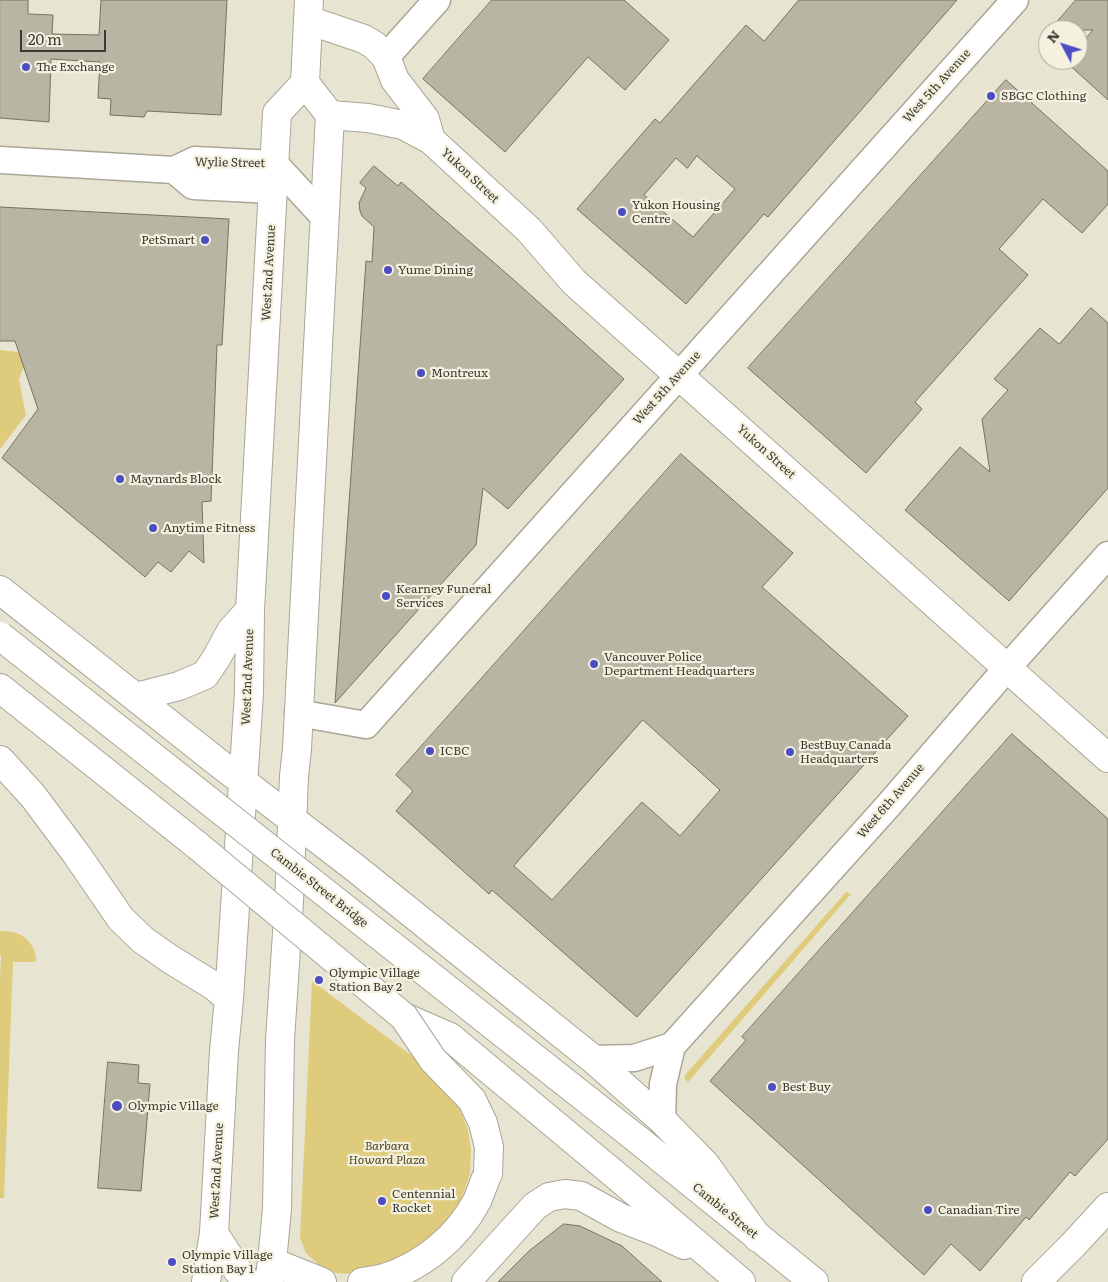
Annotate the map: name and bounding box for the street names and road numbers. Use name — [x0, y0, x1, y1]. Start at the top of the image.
street label: West 5th Avenue — [900, 46, 974, 126]
street label: Yukon Street — [438, 145, 502, 207]
street label: Wylie Street — [195, 155, 265, 171]
street label: West 2nd Avenue — [259, 224, 279, 322]
street label: West 5th Avenue — [630, 348, 704, 428]
street label: Yukon Street — [734, 422, 798, 482]
street label: West 2nd Avenue — [239, 629, 257, 725]
street label: West 6th Avenue — [855, 761, 927, 841]
street label: Cambie Street Bridge — [267, 845, 371, 931]
street label: West 2nd Avenue — [207, 1122, 227, 1220]
street label: Cambie Street — [689, 1180, 761, 1242]

